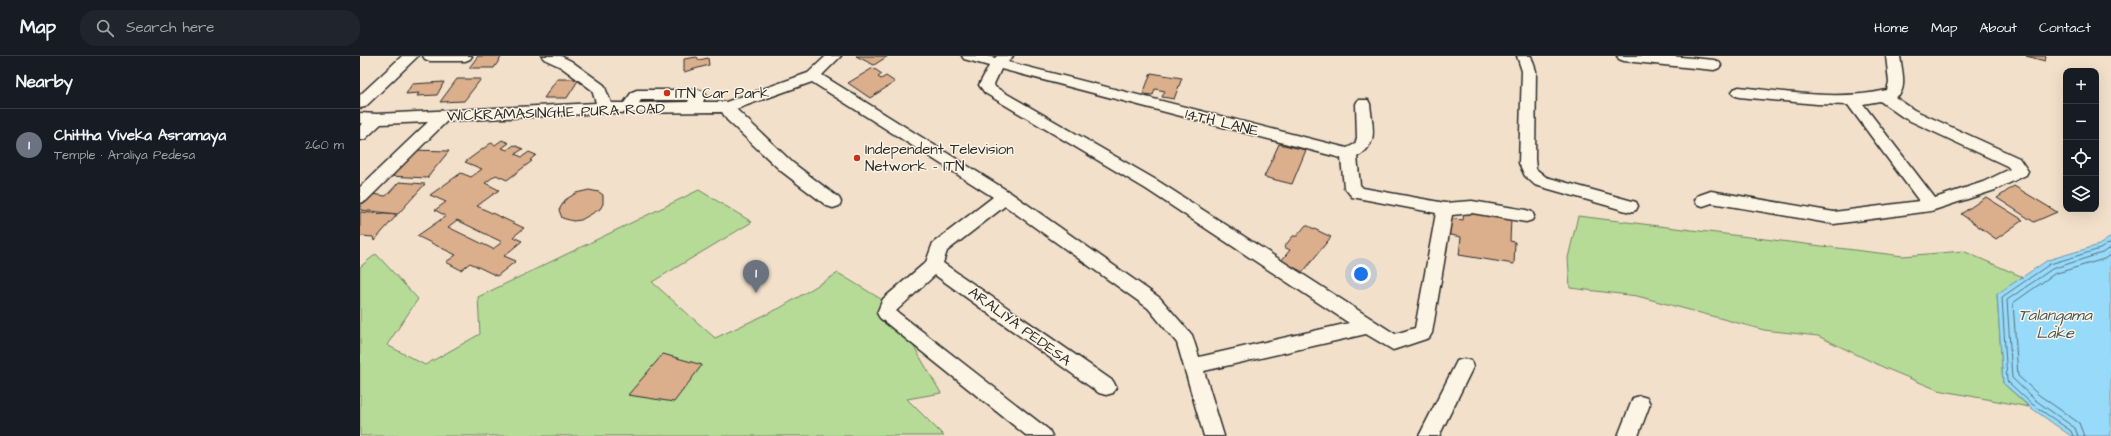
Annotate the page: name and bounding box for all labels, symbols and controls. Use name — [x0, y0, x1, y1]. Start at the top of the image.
search box — [80, 10, 360, 46]
text: Map — [20, 14, 56, 41]
icon: search — [94, 17, 116, 39]
text: Search here — [126, 17, 215, 38]
text: Home — [1874, 18, 1909, 38]
text: Map — [1931, 18, 1957, 38]
text: About — [1979, 18, 2017, 38]
text: Contact — [2039, 18, 2091, 38]
map controls — [2063, 68, 2099, 212]
button: + — [2063, 68, 2099, 104]
text: Nearby — [16, 70, 73, 94]
place label: ITN Car Park — [675, 83, 769, 104]
marker: ITN Car Park — [662, 88, 672, 98]
street label: WICKRAMASINGHE PURA ROAD — [446, 98, 666, 127]
street label: 14TH LANE — [1183, 103, 1261, 142]
button: − — [2063, 104, 2099, 140]
text: Chittha Viveka Asramaya — [54, 125, 226, 146]
text: 1 — [28, 136, 30, 154]
text: 260 m — [305, 136, 344, 154]
place label: Independent Television Network – ITN — [865, 139, 1014, 177]
button: locate — [2063, 140, 2099, 176]
text: Temple · Araliya Pedesa — [54, 146, 195, 164]
marker: Independent Television Network – ITN — [852, 153, 862, 163]
button: layers — [2063, 176, 2099, 212]
pin: 1 — [743, 260, 769, 293]
your location — [1351, 264, 1371, 284]
street label: ARALIYA PEDESA — [964, 282, 1076, 371]
water label: Talangama Lake — [2018, 304, 2093, 344]

